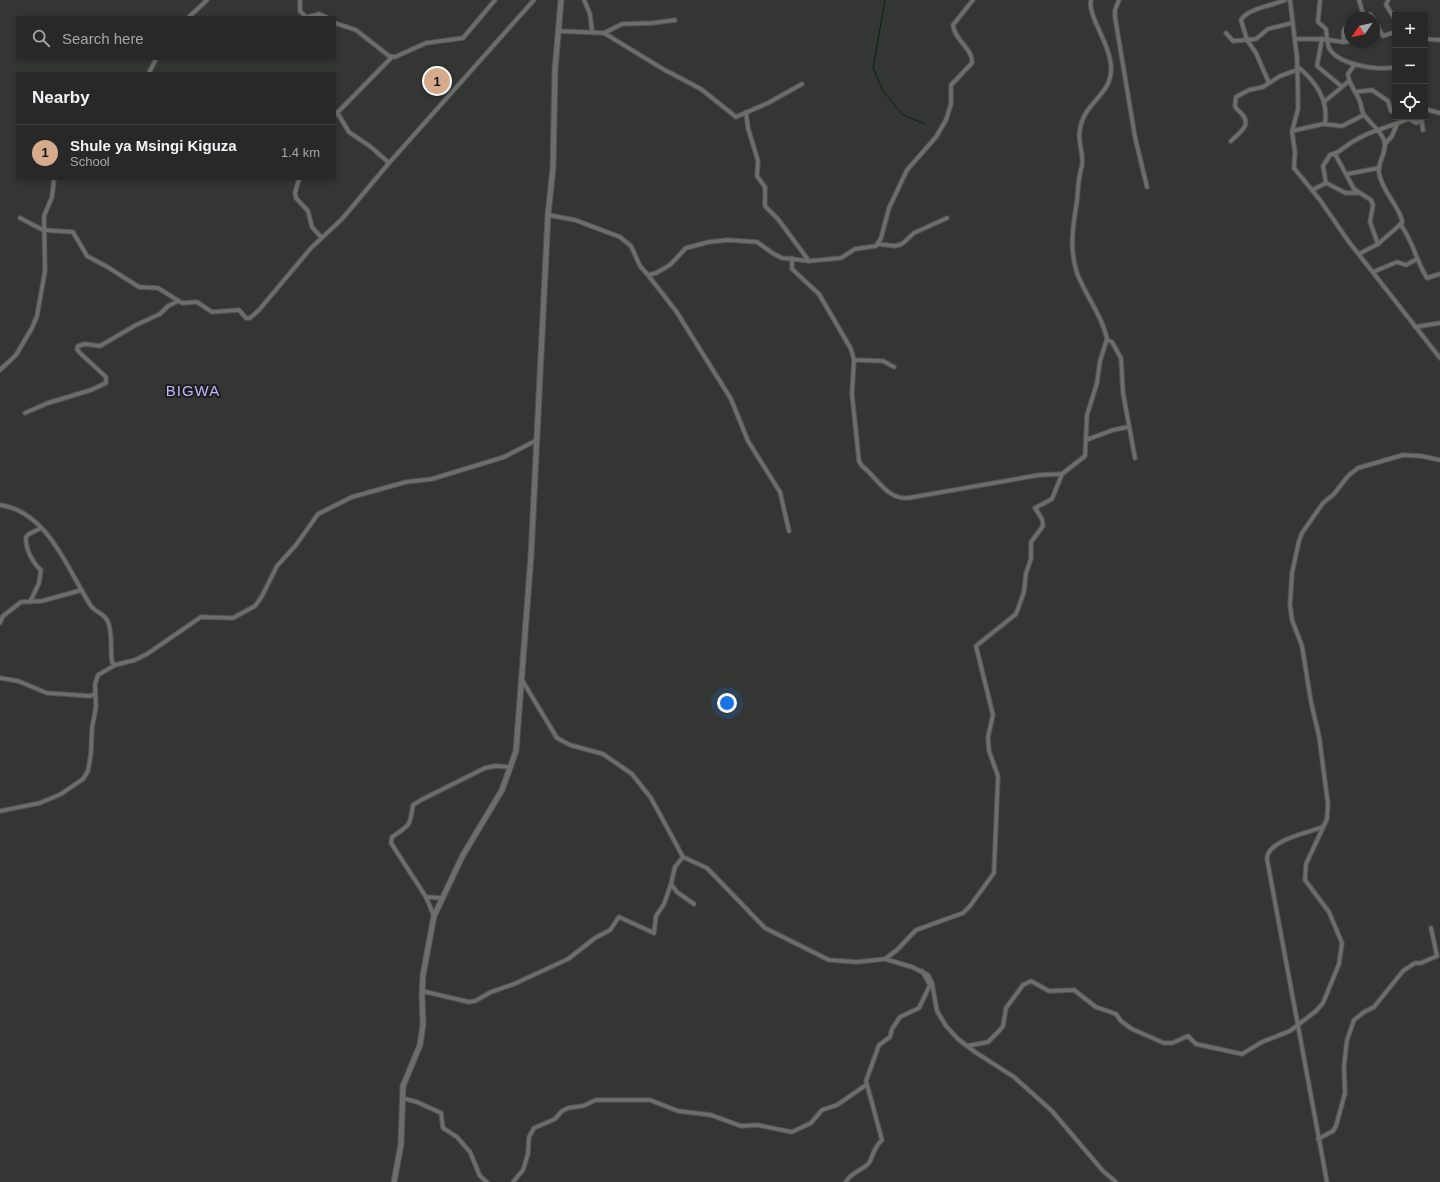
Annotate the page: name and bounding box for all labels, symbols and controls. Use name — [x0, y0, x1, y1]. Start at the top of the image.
north arrow — [1344, 12, 1380, 48]
map controls — [1392, 12, 1428, 120]
button: + — [1392, 12, 1428, 48]
search box — [16, 16, 336, 60]
icon: search — [30, 27, 52, 49]
text: Search here — [62, 30, 144, 47]
button: − — [1392, 48, 1428, 84]
pin: 1 — [424, 66, 450, 96]
button: locate — [1392, 84, 1428, 120]
text: Nearby — [32, 88, 90, 107]
text: Shule ya Msingi Kiguza — [70, 137, 237, 154]
text: 1 — [41, 145, 49, 160]
text: 1.4 km — [281, 145, 320, 160]
text: School — [70, 154, 110, 169]
district label: BIGWA — [166, 382, 220, 399]
your location — [717, 693, 737, 713]

